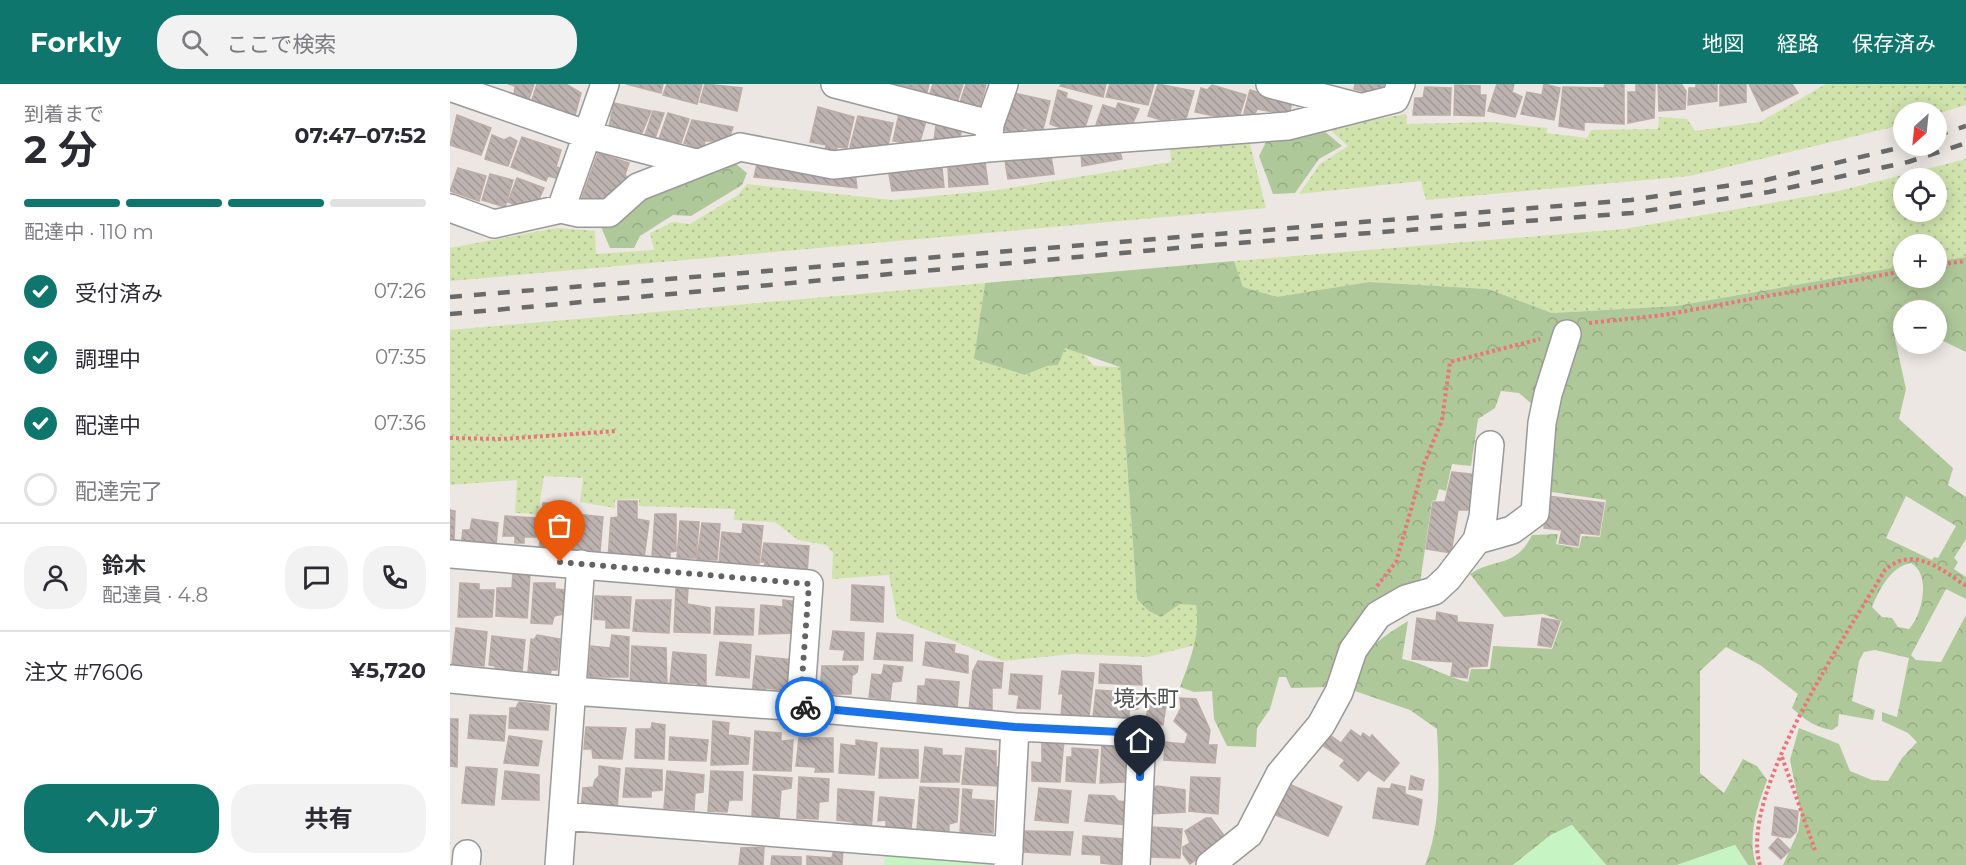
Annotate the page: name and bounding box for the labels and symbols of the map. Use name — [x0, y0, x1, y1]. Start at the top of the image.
north arrow — [1893, 102, 1947, 156]
pin — [534, 500, 585, 562]
courier — [775, 677, 835, 737]
district label: 境木町 — [1113, 685, 1179, 712]
pin — [1114, 715, 1165, 777]

